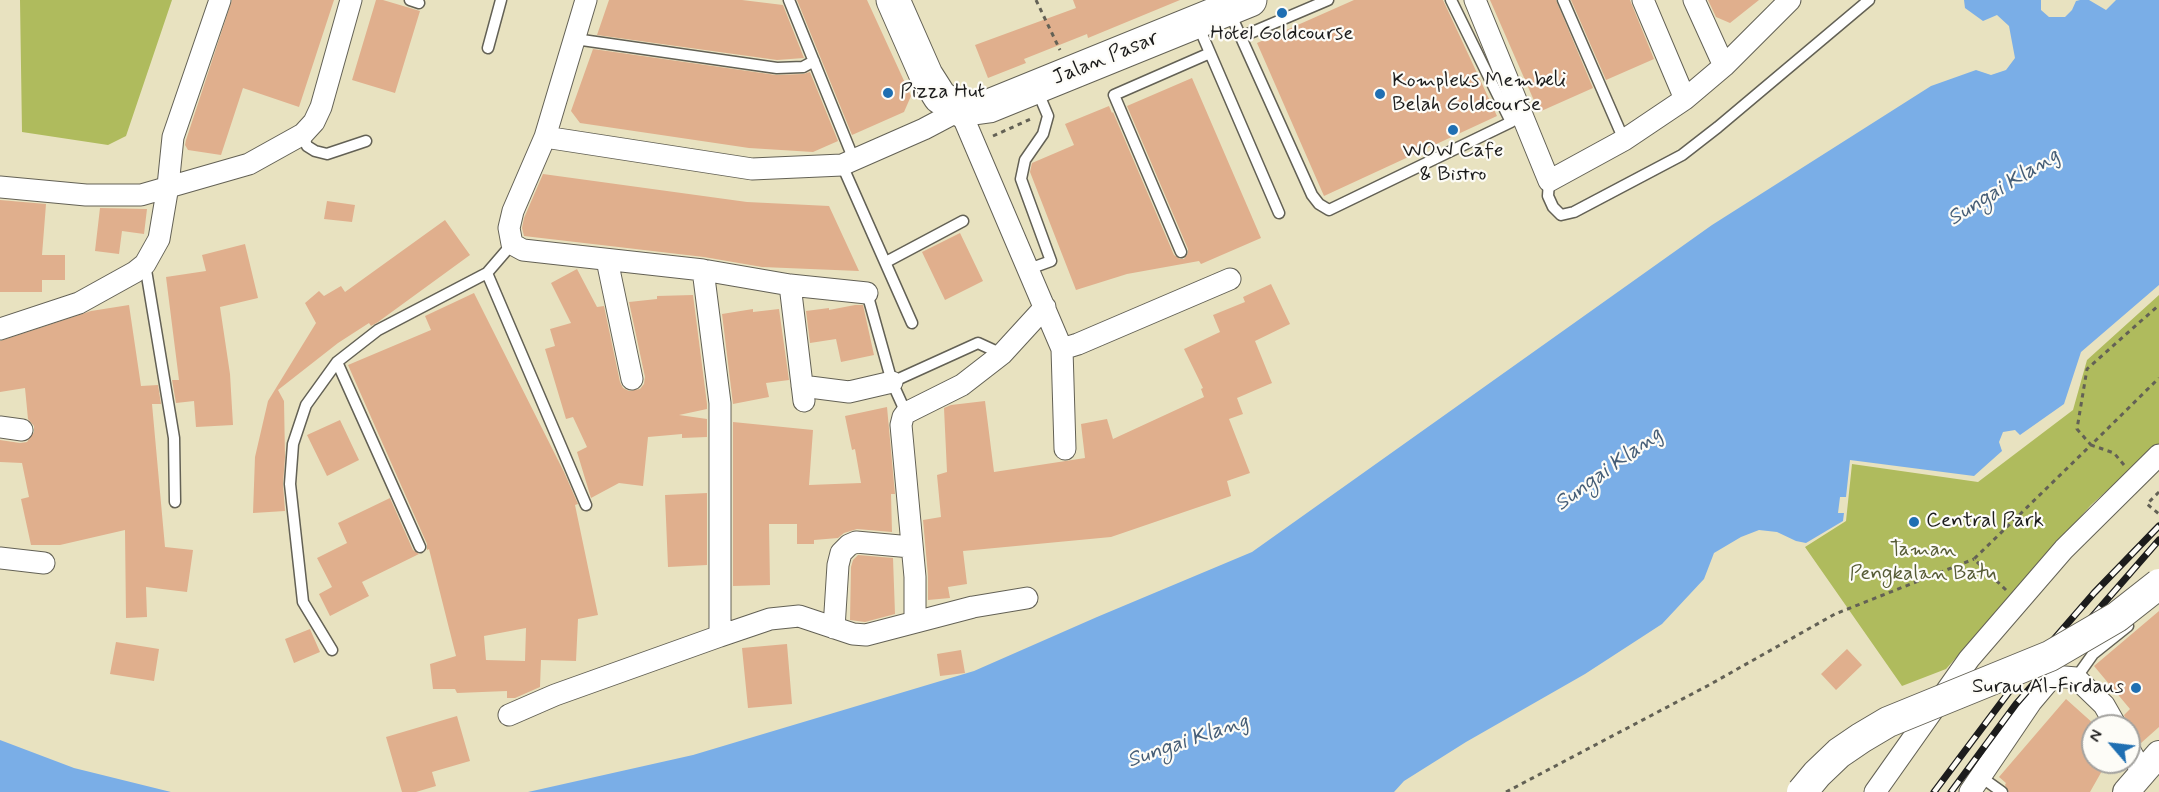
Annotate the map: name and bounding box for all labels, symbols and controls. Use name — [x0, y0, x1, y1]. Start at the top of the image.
marker: Hotel Goldcourse — [1275, 6, 1289, 20]
place label: Hotel Goldcourse — [1210, 22, 1354, 48]
street label: Jalan Pasar — [1049, 26, 1163, 92]
place label: Kompleks Membeli Belah Goldcourse — [1392, 69, 1566, 119]
place label: Pizza Hut — [900, 80, 985, 106]
marker: Pizza Hut — [881, 86, 895, 100]
marker: Kompleks Membeli Belah Goldcourse — [1373, 87, 1387, 101]
marker: WOW Cafe & Bistro — [1446, 123, 1460, 137]
place label: WOW Cafe & Bistro — [1403, 139, 1503, 189]
water label: Sungai Klang — [1943, 143, 2065, 233]
water label: Sungai Klang — [1550, 422, 1668, 518]
place label: Central Park — [1926, 509, 2044, 535]
marker: Central Park — [1907, 515, 1921, 529]
park label: Taman Pengkalan Batu — [1849, 538, 1997, 588]
place label: Surau Al-Firdaus — [1972, 675, 2124, 701]
marker: Surau Al-Firdaus — [2129, 681, 2143, 695]
water label: Sungai Klang — [1124, 709, 1252, 775]
north arrow — [2081, 714, 2141, 774]
text: N — [2085, 727, 2108, 746]

